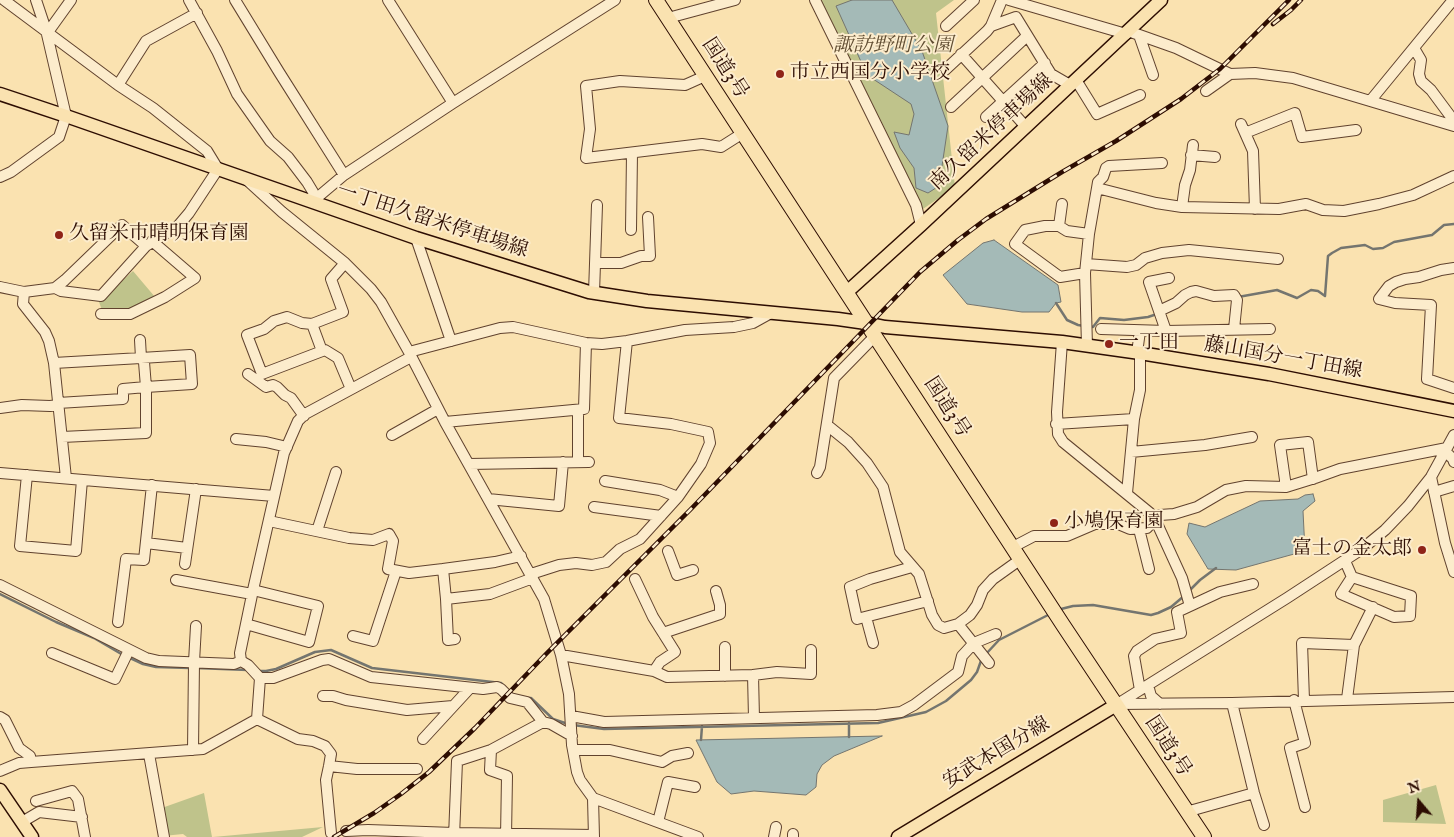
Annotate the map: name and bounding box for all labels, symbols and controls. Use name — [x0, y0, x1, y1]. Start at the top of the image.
street label: 国道3号 — [696, 34, 752, 104]
park label: 諏訪野町公園 — [833, 35, 953, 59]
place label: 市立西国分小学校 — [790, 62, 950, 86]
marker: 市立西国分小学校 — [774, 68, 786, 80]
street label: 南久留米停車場線 — [925, 70, 1059, 196]
street label: 一丁田久留米停車場線 — [333, 180, 531, 264]
place label: 久留米市晴明保育園 — [69, 223, 249, 247]
marker: 久留米市晴明保育園 — [53, 229, 65, 241]
place label: 一丁田 — [1119, 332, 1179, 356]
street label: 藤山国分一丁田線 — [1202, 333, 1364, 385]
marker: 一丁田 — [1103, 338, 1115, 350]
street label: 国道3号 — [918, 373, 974, 443]
place label: 小鳩保育園 — [1064, 511, 1164, 535]
marker: 小鳩保育園 — [1048, 517, 1060, 529]
place label: 富士の金太郎 — [1292, 538, 1412, 562]
marker: 富士の金太郎 — [1416, 544, 1428, 556]
street label: 国道3号 — [1139, 712, 1195, 782]
street label: 安武本国分線 — [939, 713, 1055, 795]
north arrow — [1394, 777, 1444, 827]
text: N — [1406, 777, 1423, 798]

